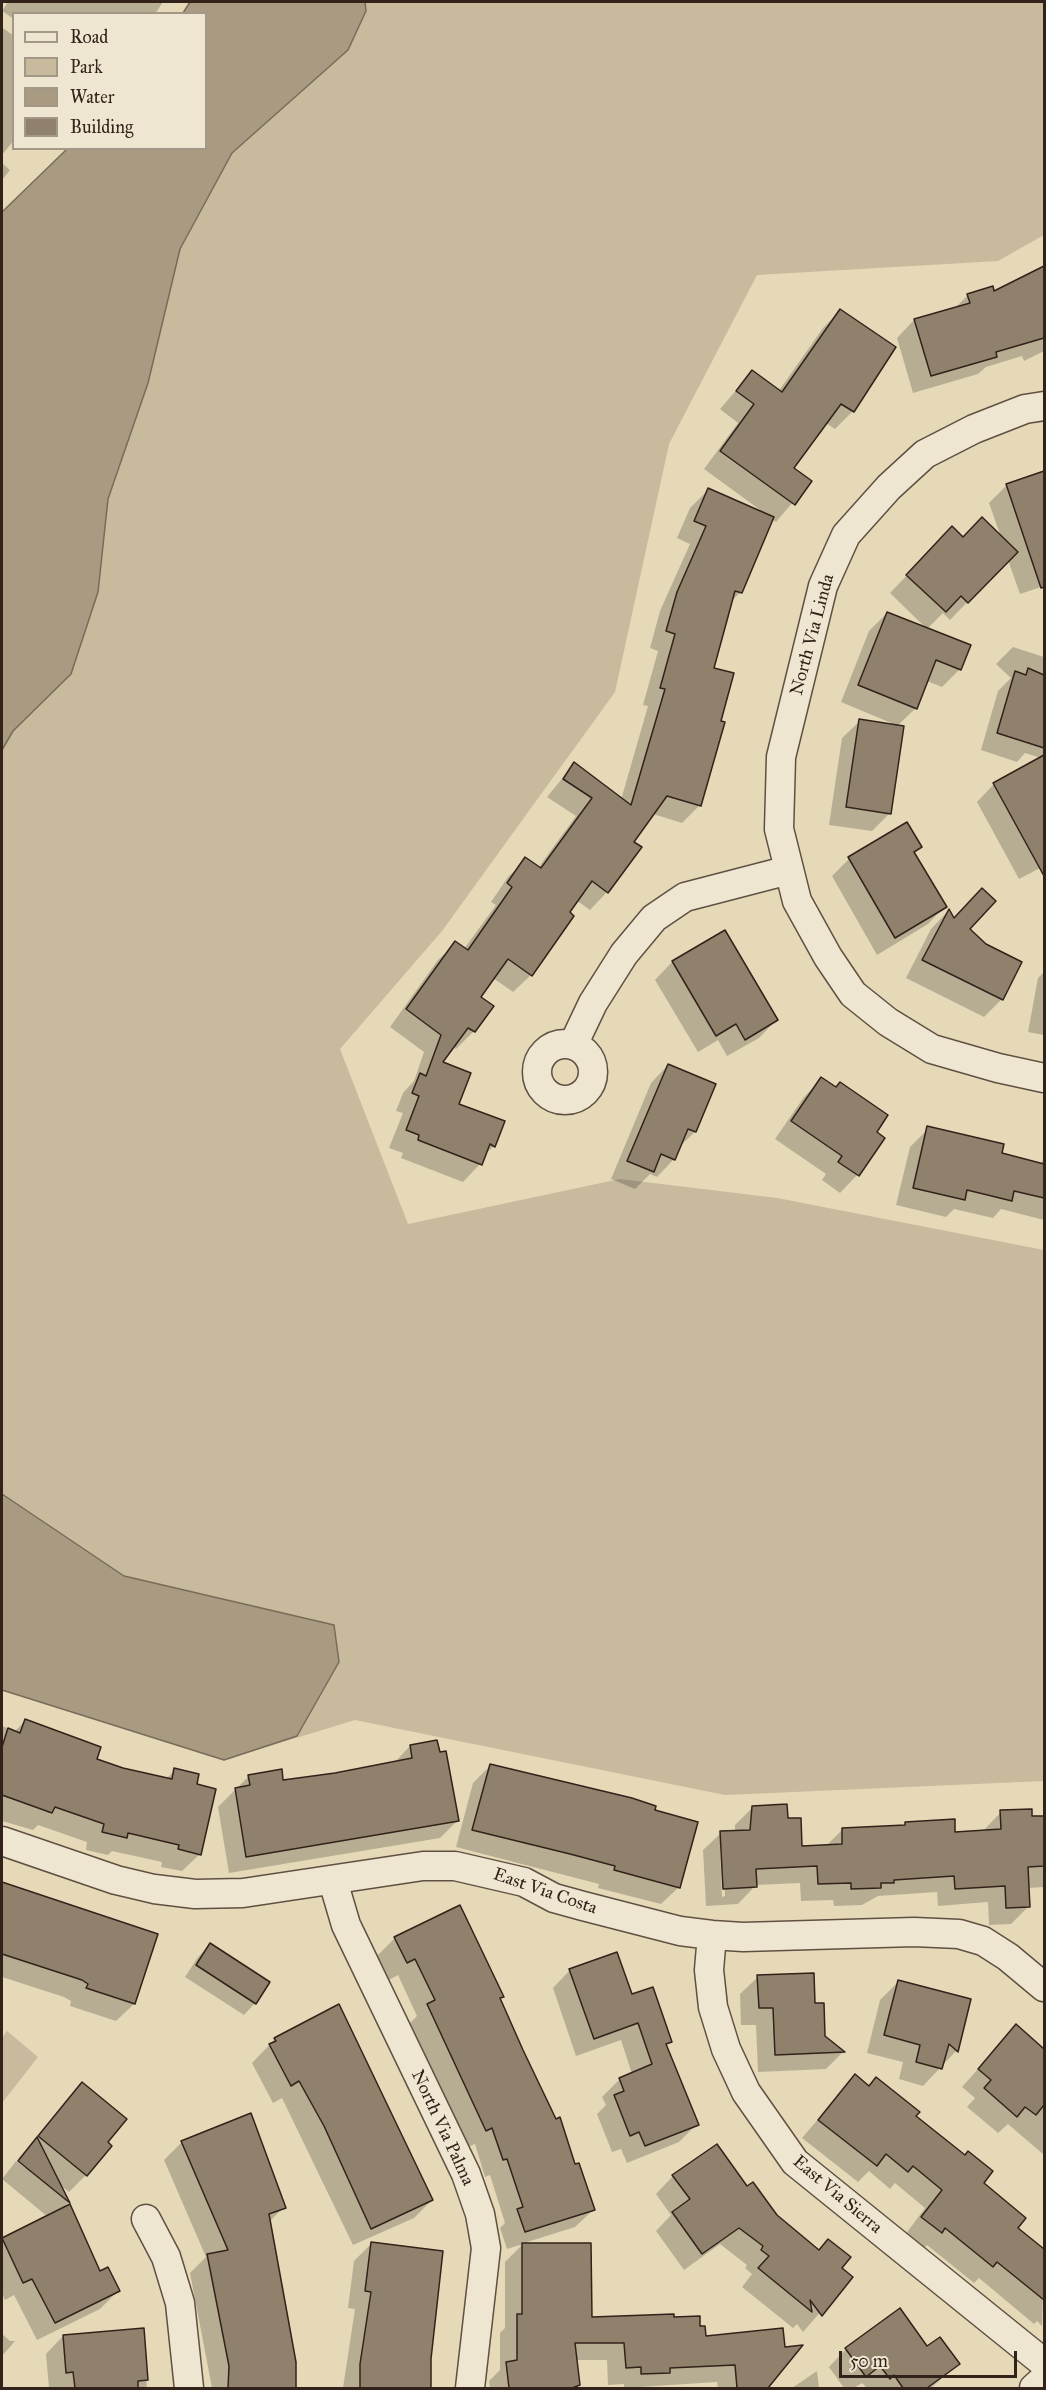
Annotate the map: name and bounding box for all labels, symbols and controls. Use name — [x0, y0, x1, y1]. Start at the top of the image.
legend — [12, 12, 207, 150]
text: Road — [70, 26, 108, 48]
text: Park — [70, 56, 103, 78]
text: Water — [70, 86, 114, 108]
text: Building — [70, 116, 133, 138]
street label: North Via Linda — [786, 572, 840, 698]
street label: East Via Costa — [490, 1864, 600, 1920]
street label: North Via Palma — [406, 2067, 478, 2189]
street label: East Via Sierra — [788, 2151, 886, 2239]
scale bar — [842, 2339, 1020, 2377]
text: 50 m — [850, 2350, 888, 2372]

